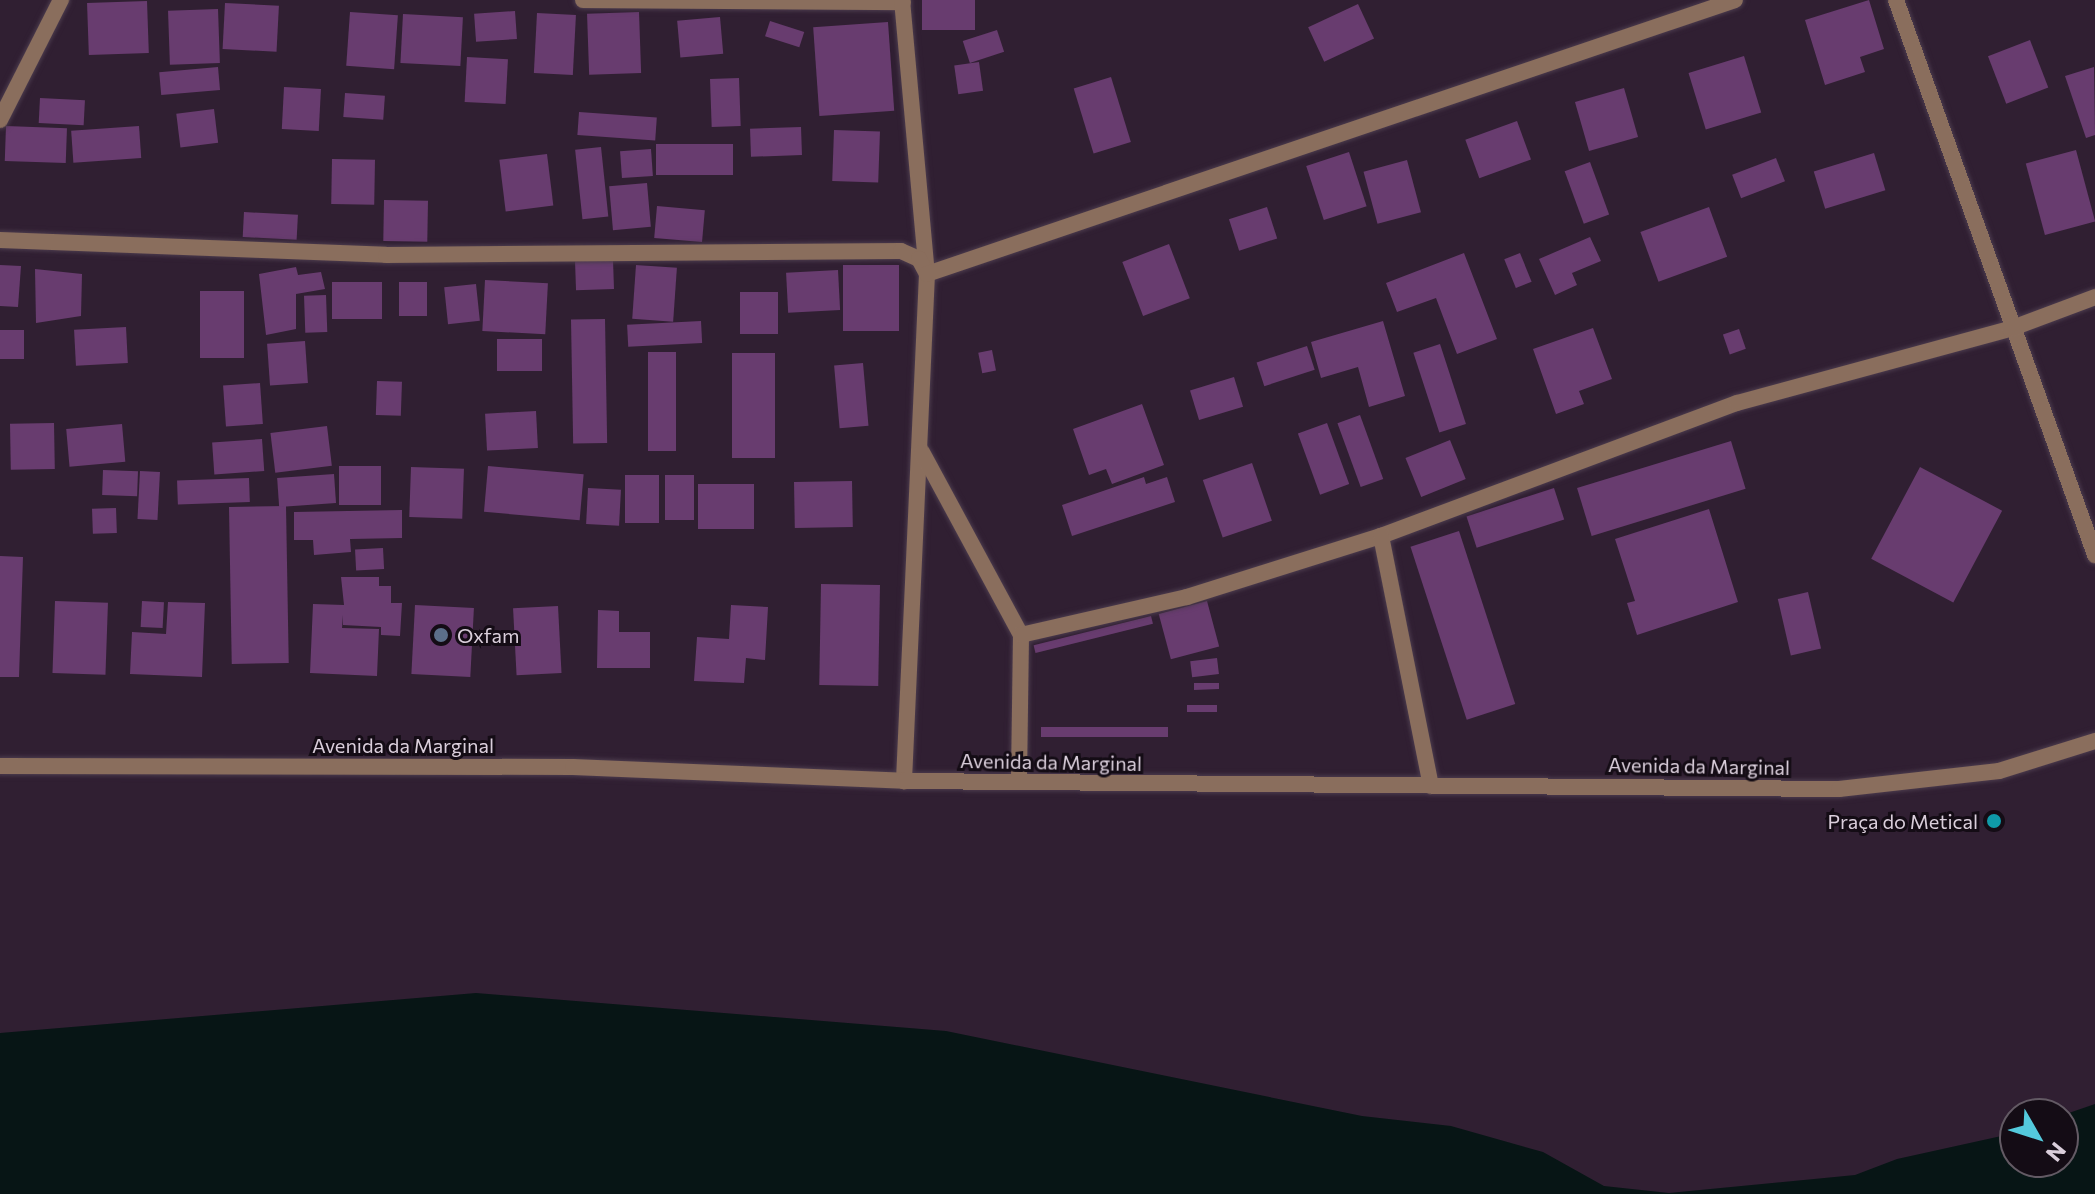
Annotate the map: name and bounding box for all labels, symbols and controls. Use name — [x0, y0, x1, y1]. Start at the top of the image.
place label: Oxfam — [457, 623, 519, 647]
marker: Oxfam — [432, 626, 450, 644]
street label: Avenida da Marginal — [312, 733, 494, 757]
street label: Avenida da Marginal — [960, 748, 1142, 776]
street label: Avenida da Marginal — [1608, 752, 1790, 780]
place label: Praça do Metical — [1827, 809, 1978, 833]
marker: Praça do Metical — [1985, 812, 2003, 830]
north arrow — [1999, 1098, 2079, 1178]
text: N — [2041, 1137, 2072, 1167]

